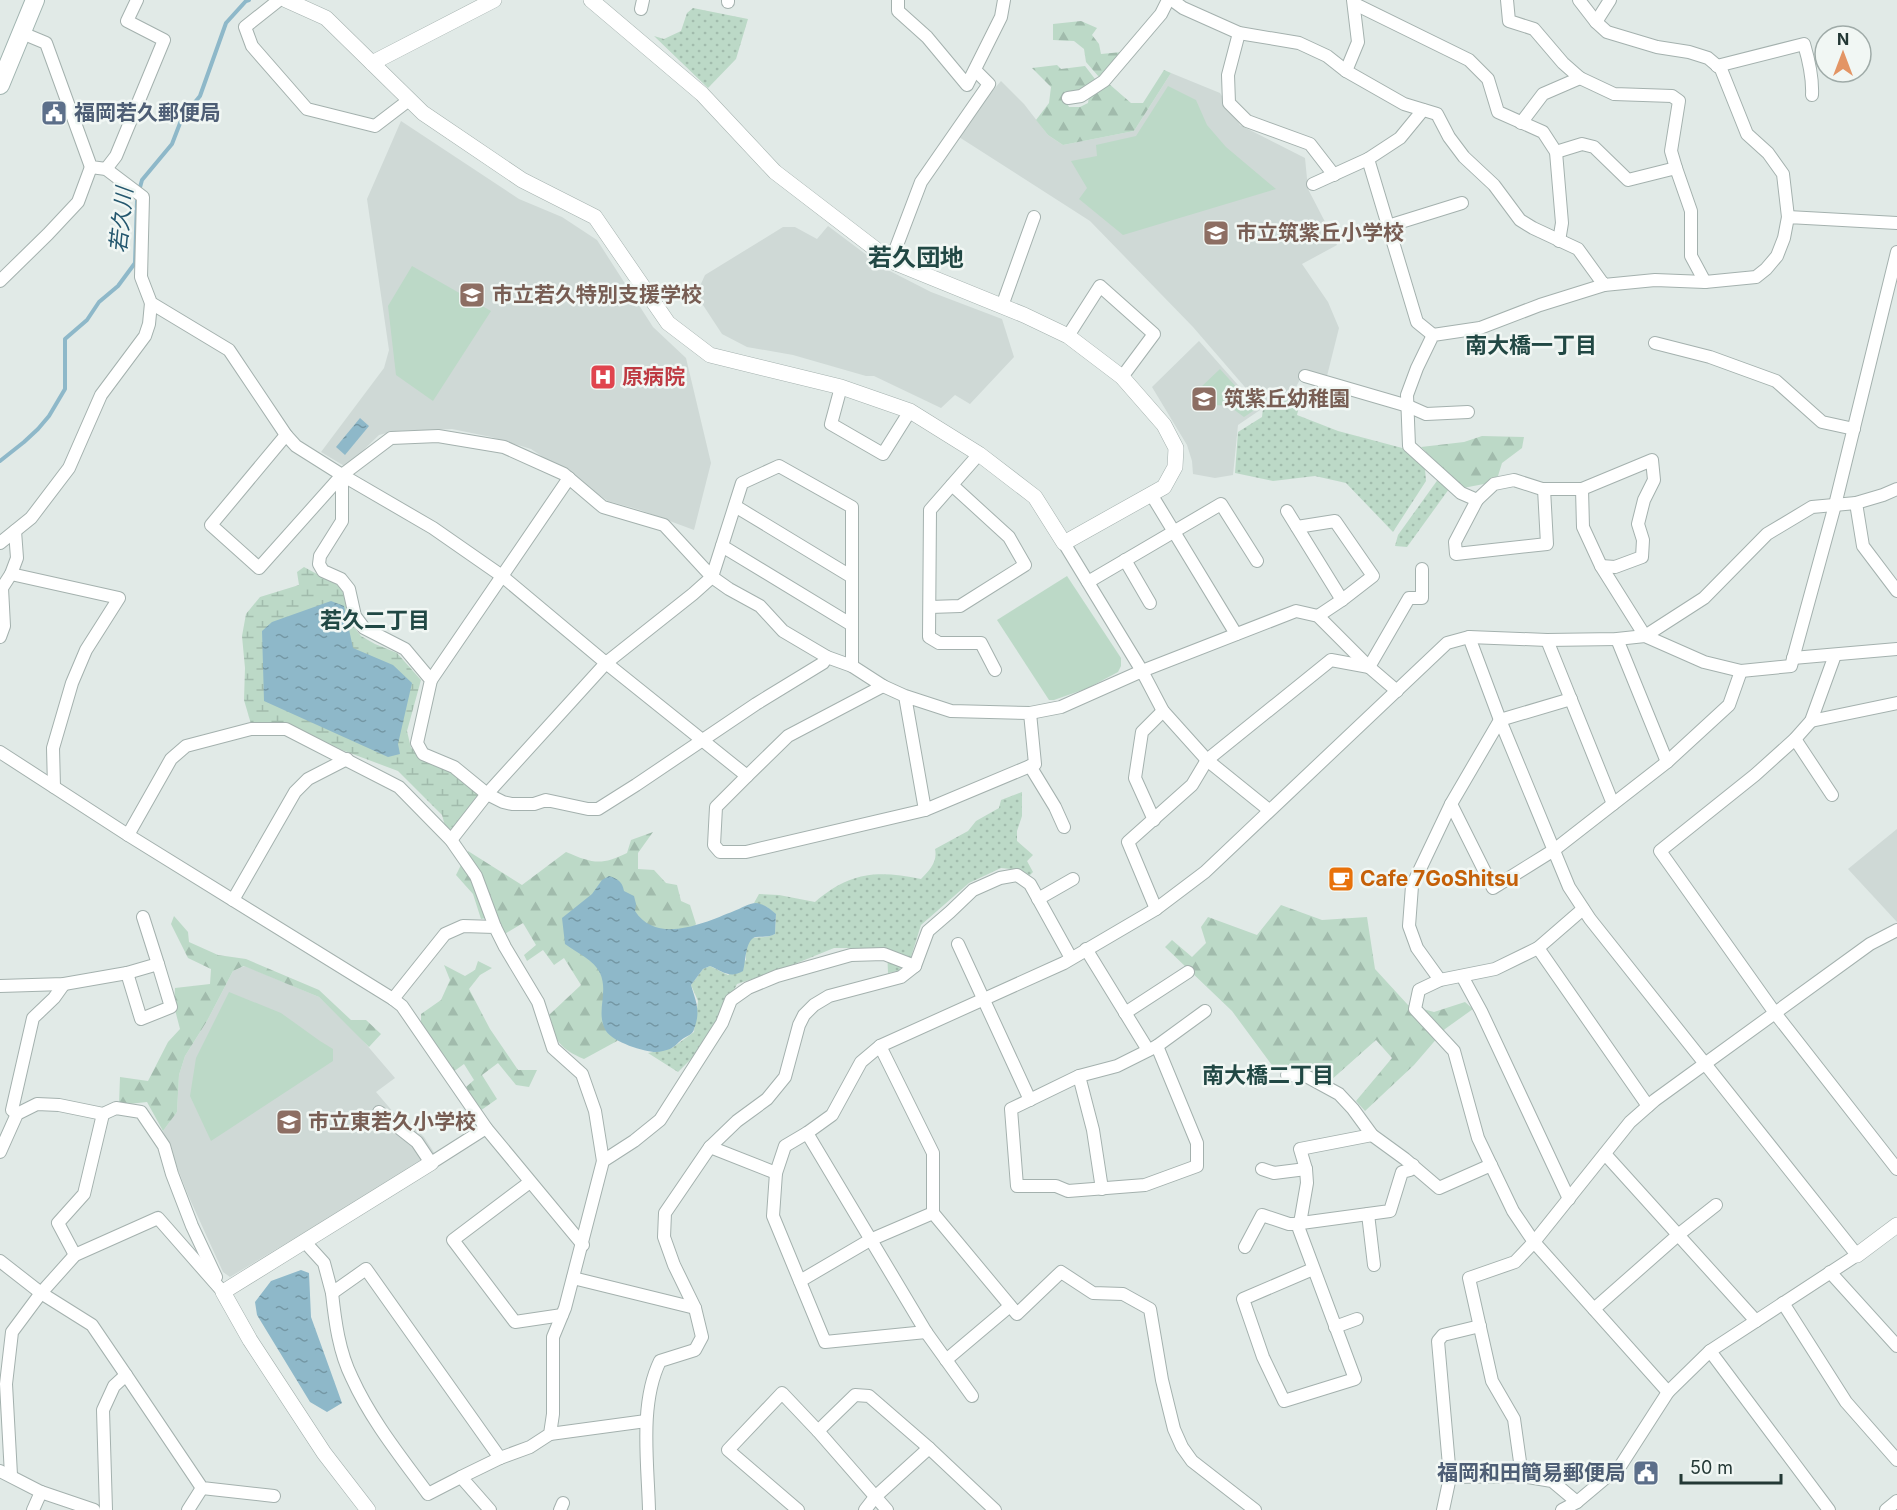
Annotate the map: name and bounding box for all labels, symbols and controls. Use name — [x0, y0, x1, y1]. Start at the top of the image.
north arrow — [1813, 24, 1873, 84]
text: N — [1837, 29, 1849, 49]
public building icon: 福岡若久郵便局 — [39, 98, 69, 128]
place label: 福岡若久郵便局 — [74, 100, 221, 125]
water label: 若久川 — [105, 184, 138, 254]
school or university icon: 市立筑紫丘小学校 — [1201, 218, 1231, 248]
place label: 市立筑紫丘小学校 — [1236, 220, 1404, 245]
district label: 若久団地 — [868, 243, 964, 272]
school or university icon: 市立若久特別支援学校 — [457, 280, 487, 310]
place label: 市立若久特別支援学校 — [492, 282, 702, 307]
district label: 南大橋一丁目 — [1465, 332, 1597, 358]
hospital icon: 原病院 — [588, 362, 618, 392]
place label: 原病院 — [622, 364, 685, 389]
school or university icon: 筑紫丘幼稚園 — [1189, 384, 1219, 414]
place label: 筑紫丘幼稚園 — [1224, 386, 1350, 411]
district label: 若久二丁目 — [320, 607, 430, 633]
cafe icon: Cafe 7GoShitsu — [1326, 864, 1356, 894]
place label: Cafe 7GoShitsu — [1360, 866, 1519, 891]
district label: 南大橋二丁目 — [1202, 1062, 1334, 1088]
school or university icon: 市立東若久小学校 — [274, 1107, 304, 1137]
place label: 市立東若久小学校 — [308, 1109, 476, 1134]
scale bar — [1681, 1447, 1782, 1485]
text: 50 m — [1690, 1457, 1733, 1478]
public building icon: 福岡和田簡易郵便局 — [1631, 1458, 1661, 1488]
place label: 福岡和田簡易郵便局 — [1437, 1460, 1626, 1485]

